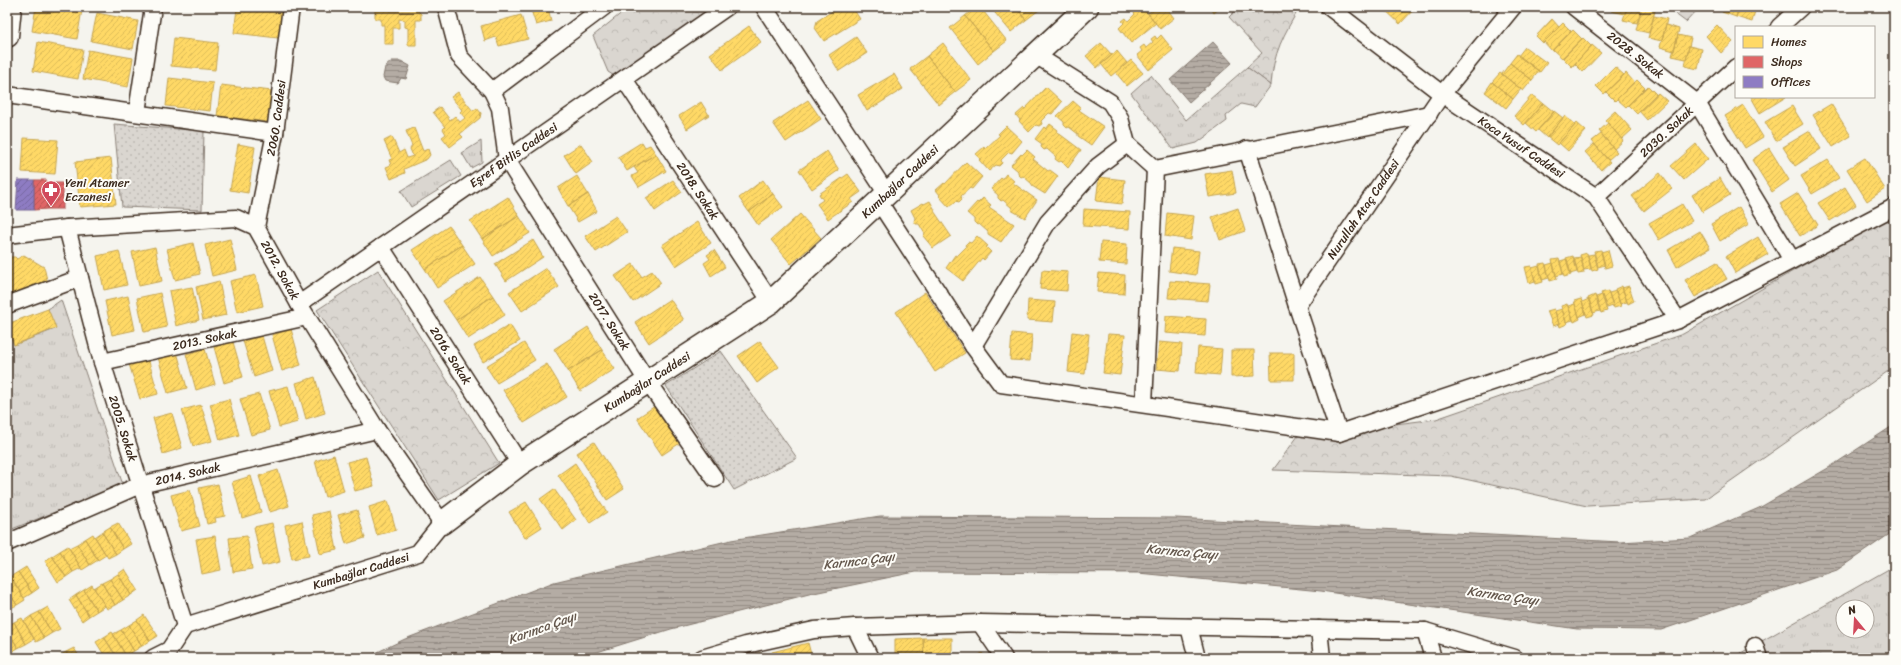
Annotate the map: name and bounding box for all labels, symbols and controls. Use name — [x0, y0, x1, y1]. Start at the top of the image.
street label: 2028. Sokak — [1602, 25, 1670, 85]
legend — [1735, 26, 1875, 98]
text: Homes — [1771, 31, 1807, 53]
text: Shops — [1771, 51, 1802, 73]
text: Offices — [1771, 71, 1811, 93]
street label: 2060. Caddesi — [260, 78, 293, 158]
street label: 2030. Sokak — [1634, 100, 1699, 163]
street label: Koca Yusuf Caddesi — [1473, 110, 1570, 185]
street label: Eşref Bitlis Caddesi — [464, 116, 563, 194]
street label: Kumbağlar Caddesi — [856, 139, 945, 224]
street label: Nurullah Ataç Caddesi — [1321, 154, 1406, 264]
street label: 2018. Sokak — [670, 157, 725, 225]
place label: Yeni Atamer Eczanesi — [65, 172, 130, 208]
pharmacy icon: Yeni Atamer Eczanesi — [40, 179, 62, 207]
street label: 2012. Sokak — [254, 236, 306, 305]
street label: 2017. Sokak — [582, 288, 636, 355]
street label: 2013. Sokak — [170, 322, 240, 357]
street label: 2016. Sokak — [424, 322, 478, 390]
street label: Kumbağlar Caddesi — [599, 345, 696, 418]
street label: 2005. Sokak — [102, 392, 144, 465]
street label: 2014. Sokak — [153, 456, 223, 492]
water label: Karınca Çayı — [1145, 537, 1220, 566]
water label: Karınca Çayı — [822, 545, 897, 576]
street label: Kumbağlar Caddesi — [310, 546, 413, 596]
water label: Karınca Çayı — [1466, 579, 1541, 612]
north arrow — [1835, 599, 1875, 639]
text: N — [1845, 600, 1859, 620]
water label: Karınca Çayı — [505, 604, 581, 651]

